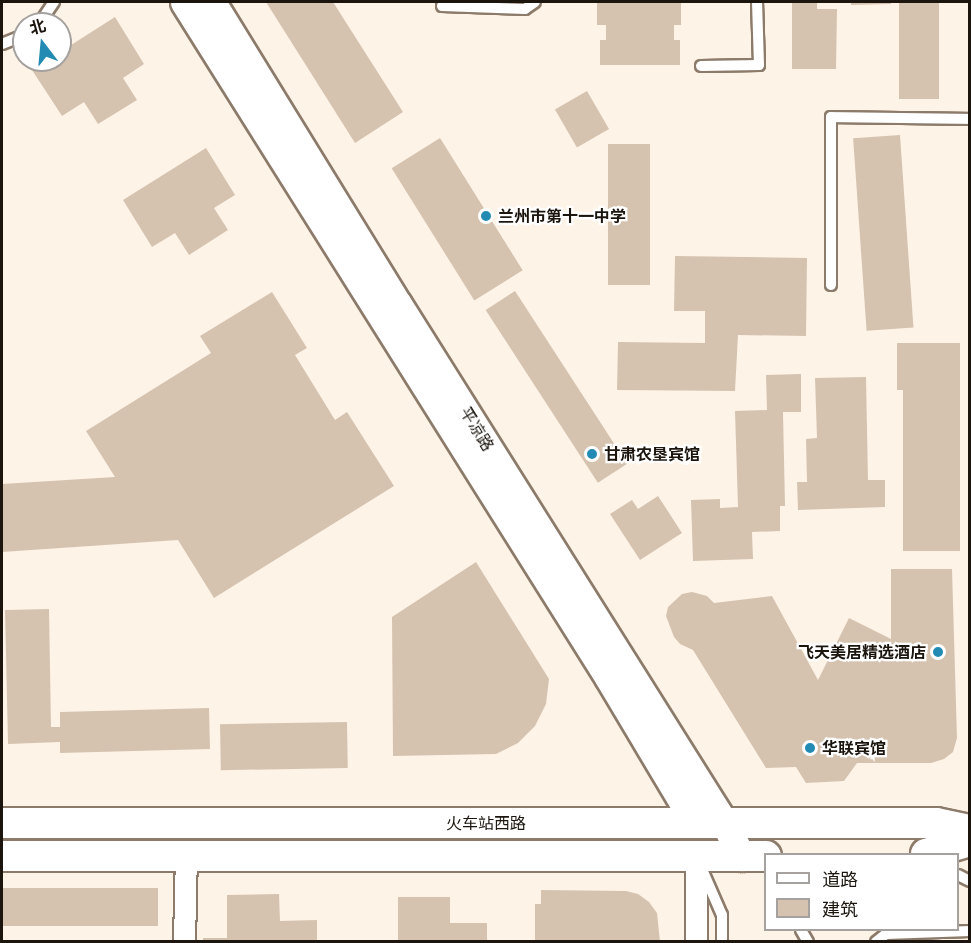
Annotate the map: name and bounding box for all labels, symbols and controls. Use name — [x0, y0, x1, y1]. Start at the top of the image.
north arrow — [12, 12, 72, 72]
text: 北 — [27, 15, 48, 38]
place label: 兰州市第十一中学 — [498, 206, 626, 226]
marker: 兰州市第十一中学 — [479, 209, 493, 223]
street label: 平凉路 — [456, 404, 498, 454]
place label: 甘肃农垦宾馆 — [604, 444, 700, 464]
marker: 甘肃农垦宾馆 — [585, 447, 599, 461]
place label: 飞天美居精选酒店 — [798, 642, 926, 662]
marker: 飞天美居精选酒店 — [931, 645, 945, 659]
place label: 华联宾馆 — [822, 738, 886, 758]
marker: 华联宾馆 — [803, 741, 817, 755]
street label: 火车站西路 — [446, 813, 526, 833]
legend — [764, 853, 959, 931]
text: 道路 — [822, 868, 858, 891]
text: 建筑 — [822, 898, 858, 921]

